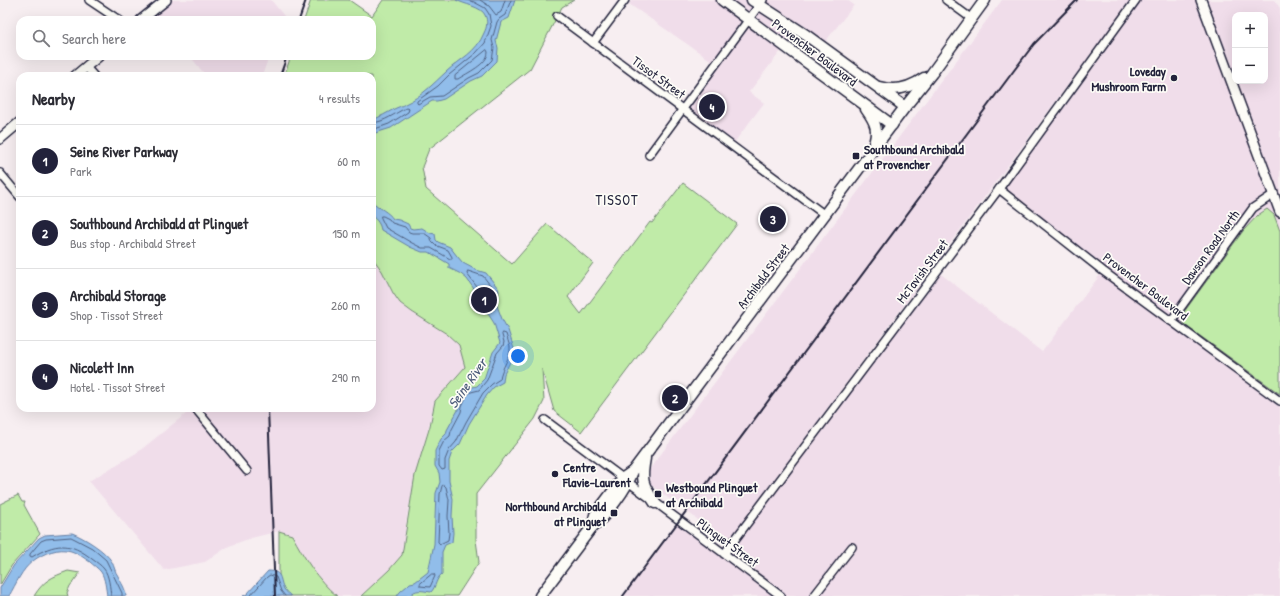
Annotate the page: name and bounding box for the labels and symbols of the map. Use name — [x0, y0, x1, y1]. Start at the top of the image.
street label: Provencher Boulevard — [769, 14, 861, 90]
street label: Tissot Street — [629, 52, 690, 103]
place label: Loveday Mushroom Farm — [1091, 62, 1166, 95]
marker: Loveday Mushroom Farm — [1169, 73, 1179, 83]
pin: 4 — [699, 92, 725, 122]
place label: Southbound Archibald at Provencher — [864, 140, 965, 173]
marker: Southbound Archibald at Provencher — [851, 151, 861, 161]
district label: TISSOT — [595, 190, 639, 209]
pin: 3 — [760, 204, 786, 234]
street label: Dawson Road North — [1177, 206, 1243, 288]
street label: McTavish Street — [892, 235, 952, 307]
street label: Archibald Street — [733, 239, 794, 312]
street label: Provencher Boulevard — [1100, 248, 1192, 324]
pin: 1 — [471, 285, 497, 315]
your location — [508, 346, 528, 366]
water label: Seine River — [443, 353, 492, 412]
pin: 2 — [662, 383, 688, 413]
place label: Centre Flavie-Laurent — [562, 458, 631, 491]
marker: Centre Flavie-Laurent — [550, 469, 560, 479]
place label: Westbound Plinguet at Archibald — [666, 478, 758, 511]
marker: Westbound Plinguet at Archibald — [653, 489, 663, 499]
place label: Northbound Archibald at Plinguet — [505, 497, 607, 531]
marker: Northbound Archibald at Plinguet — [609, 508, 619, 518]
street label: Plinguet Street — [693, 513, 763, 571]

